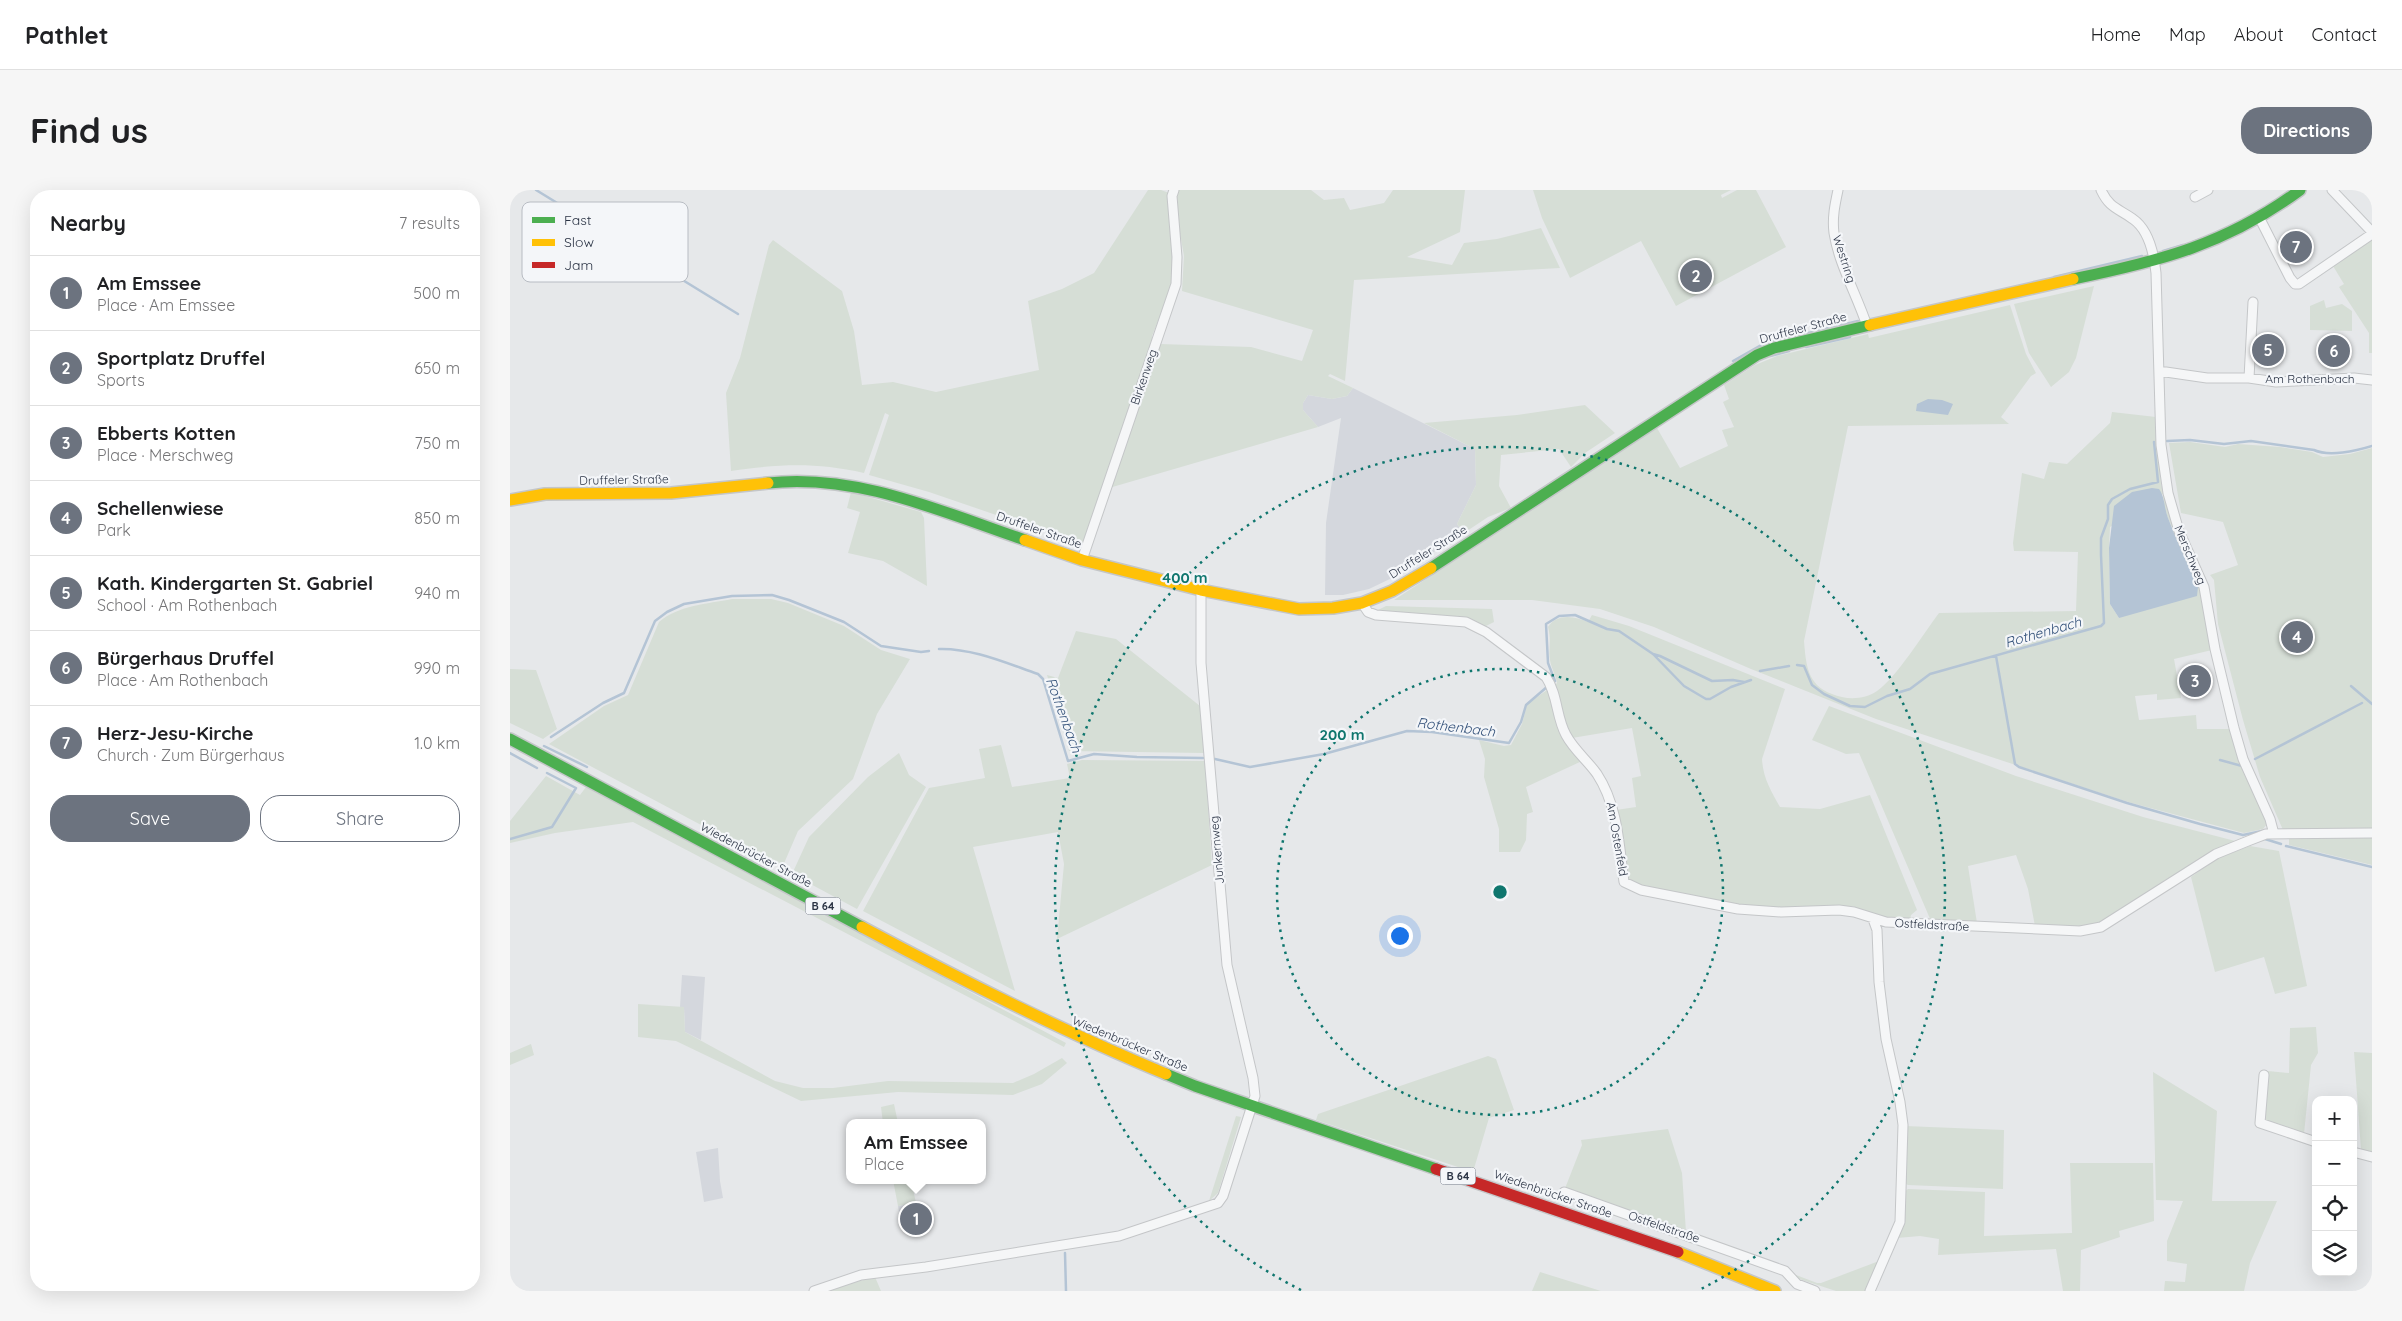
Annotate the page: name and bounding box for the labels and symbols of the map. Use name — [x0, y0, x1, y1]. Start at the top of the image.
legend — [522, 202, 688, 282]
text: Fast — [564, 211, 592, 229]
pin: 7 — [2280, 228, 2312, 266]
text: Slow — [564, 233, 594, 251]
street label: Westring — [1830, 233, 1859, 285]
text: Jam — [564, 256, 593, 274]
pin: 2 — [1680, 257, 1712, 295]
street label: Druffeler Straße — [1758, 309, 1848, 346]
pin: 5 — [2252, 331, 2284, 369]
pin: 6 — [2318, 332, 2350, 370]
street label: Birkenweg — [1127, 347, 1160, 407]
street label: Am Rothenbach — [2265, 371, 2355, 386]
street label: Druffeler Straße — [579, 471, 669, 488]
street label: Druffeler Straße — [994, 508, 1084, 551]
street label: Druffeler Straße — [1386, 521, 1470, 582]
street label: Merschweg — [2171, 523, 2210, 587]
text: 400 m — [1162, 568, 1208, 587]
water label: Rothenbach — [2003, 612, 2084, 651]
pin: 4 — [2281, 618, 2313, 656]
pin: 3 — [2179, 662, 2211, 700]
water label: Rothenbach — [1042, 675, 1086, 756]
water label: Rothenbach — [1416, 713, 1497, 741]
text: 200 m — [1320, 725, 1365, 744]
street label: Am Ostenfeld — [1604, 801, 1631, 877]
street label: Junkernweg — [1206, 815, 1227, 885]
street label: Wiedenbrücker Straße — [698, 819, 815, 890]
centre of rings — [1491, 883, 1509, 901]
road number: B 64 — [806, 898, 840, 914]
street label: Ostfeldstraße — [1894, 915, 1970, 934]
your location — [1387, 923, 1413, 949]
street label: Wiedenbrücker Straße — [1070, 1012, 1191, 1075]
street label: Wiedenbrücker Straße — [1492, 1166, 1615, 1221]
road number: B 64 — [1440, 1168, 1476, 1184]
pin: 1 — [900, 1200, 932, 1238]
street label: Ostfeldstraße — [1626, 1207, 1702, 1246]

